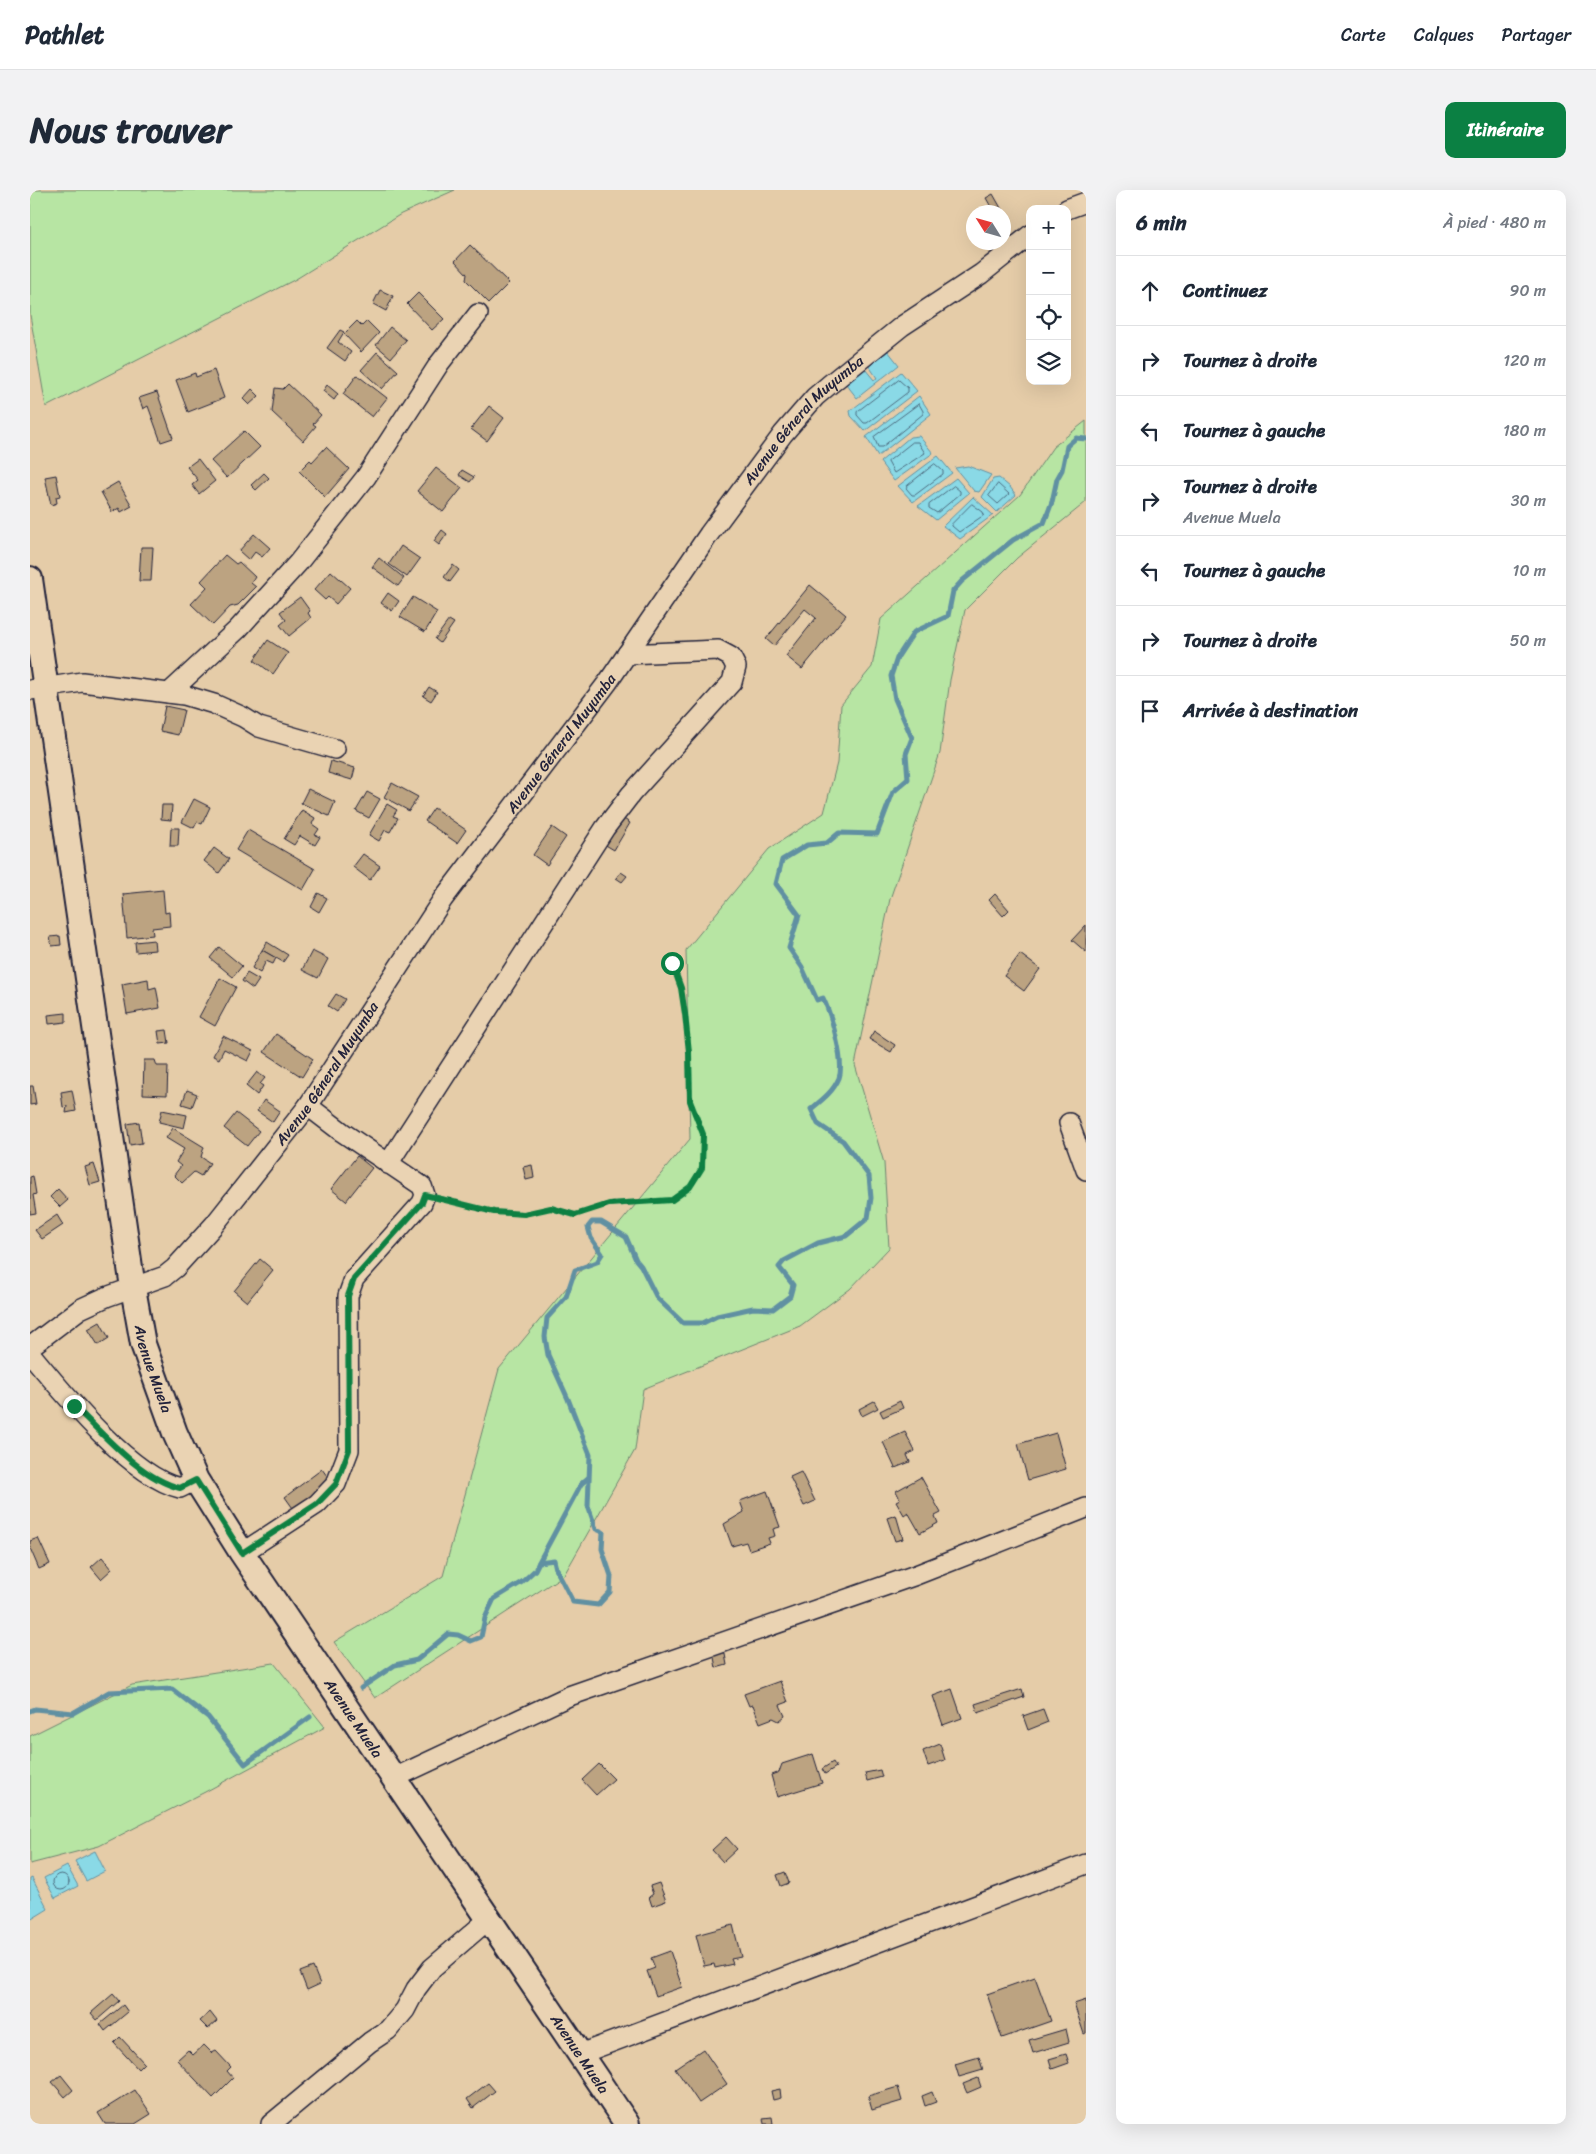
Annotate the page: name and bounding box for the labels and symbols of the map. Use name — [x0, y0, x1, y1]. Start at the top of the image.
north arrow — [966, 205, 1011, 250]
street label: Avenue Géneral Muyumba — [736, 348, 870, 491]
street label: Avenue Géneral Muyumba — [499, 668, 623, 820]
route start — [661, 952, 684, 975]
street label: Avenue Géneral Muyumba — [268, 996, 386, 1152]
street label: Avenue Muela — [127, 1322, 180, 1417]
route end — [63, 1395, 86, 1418]
street label: Avenue Muela — [316, 1672, 390, 1764]
street label: Avenue Muela — [543, 2008, 617, 2100]

